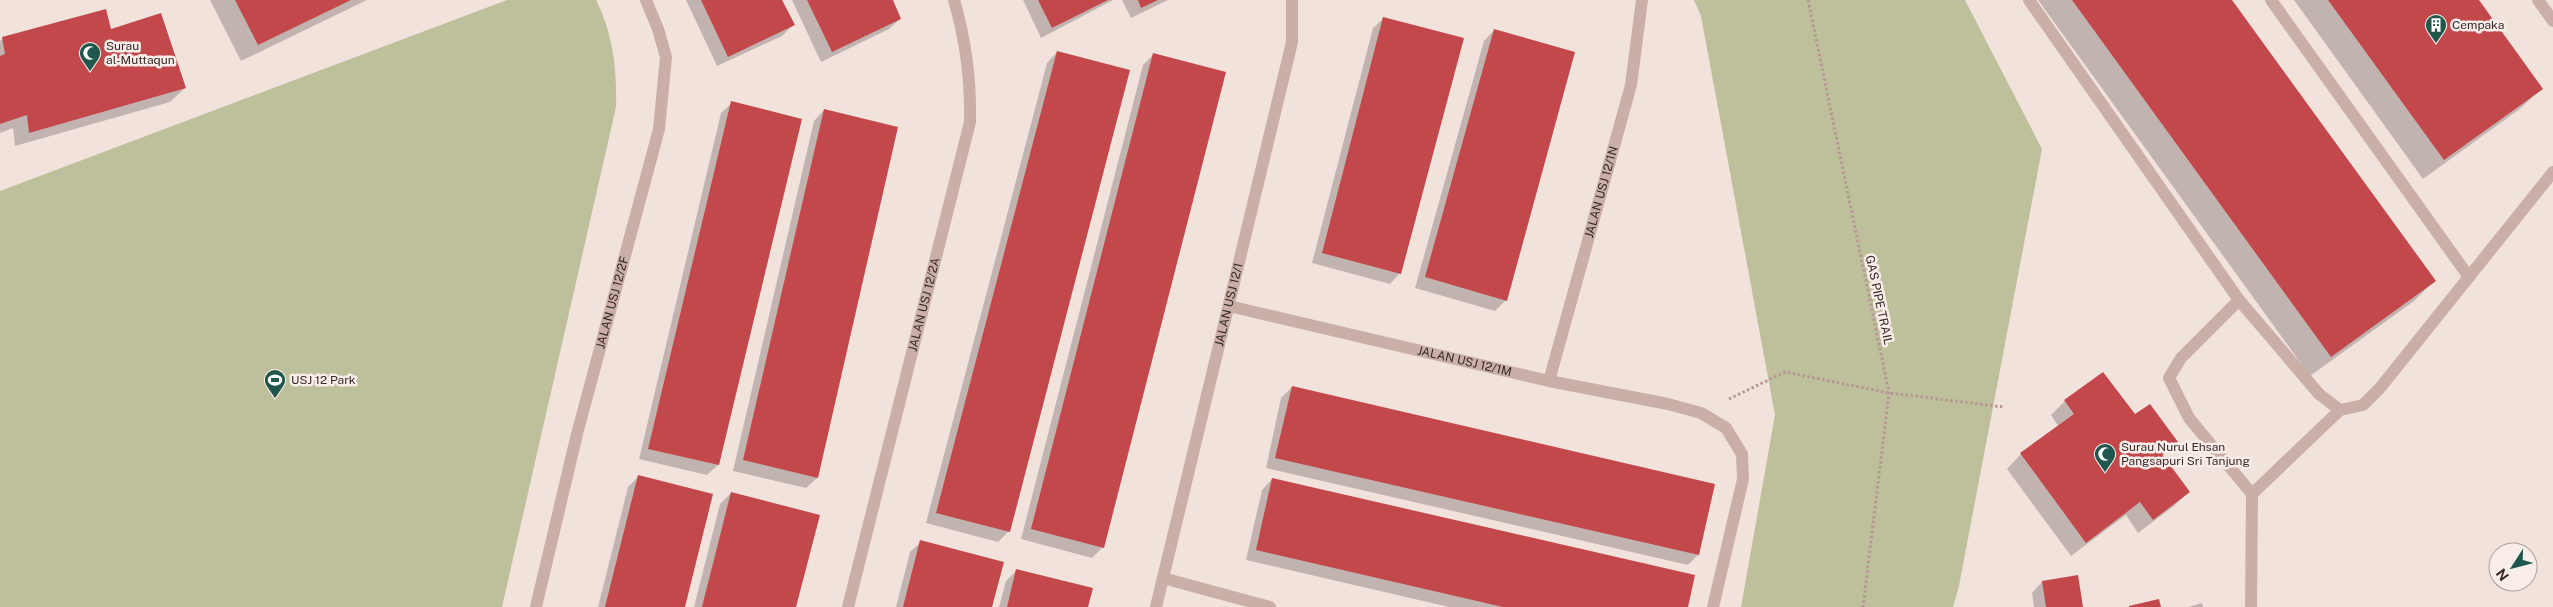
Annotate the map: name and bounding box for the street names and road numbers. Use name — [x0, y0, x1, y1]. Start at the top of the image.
street label: JALAN USJ 12/1N — [1582, 145, 1621, 240]
street label: GAS PIPE TRAIL — [1863, 254, 1895, 346]
street label: JALAN USJ 12/2F — [593, 255, 631, 350]
street label: JALAN USJ 12/2A — [906, 256, 943, 353]
street label: JALAN USJ 12/1 — [1212, 261, 1246, 348]
street label: JALAN USJ 12/1M — [1416, 343, 1513, 379]

